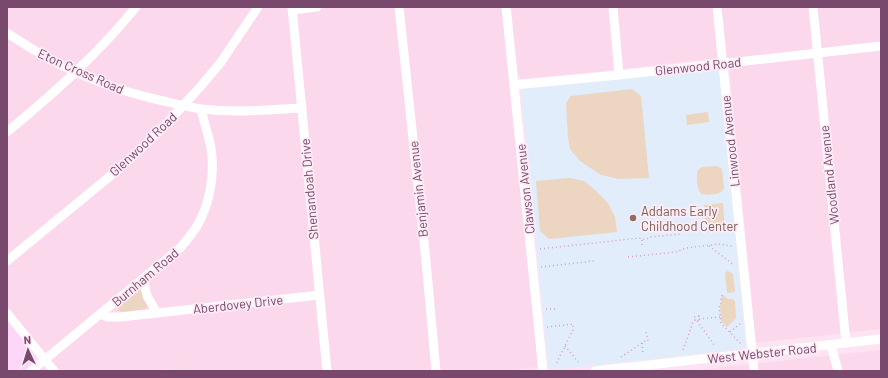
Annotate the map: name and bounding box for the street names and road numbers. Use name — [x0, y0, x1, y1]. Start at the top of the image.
street label: Eton Cross Road — [36, 45, 126, 97]
street label: Glenwood Road — [654, 54, 742, 78]
street label: Linwood Avenue — [717, 94, 743, 188]
street label: Glenwood Road — [106, 109, 180, 179]
street label: Woodland Avenue — [816, 125, 842, 225]
street label: Shenandoah Drive — [297, 138, 321, 240]
street label: Benjamin Avenue — [405, 140, 431, 238]
street label: Clawson Avenue — [512, 143, 538, 235]
street label: Burnham Road — [108, 244, 182, 310]
street label: Aberdovey Drive — [192, 291, 284, 317]
street label: West Webster Road — [707, 339, 817, 367]

